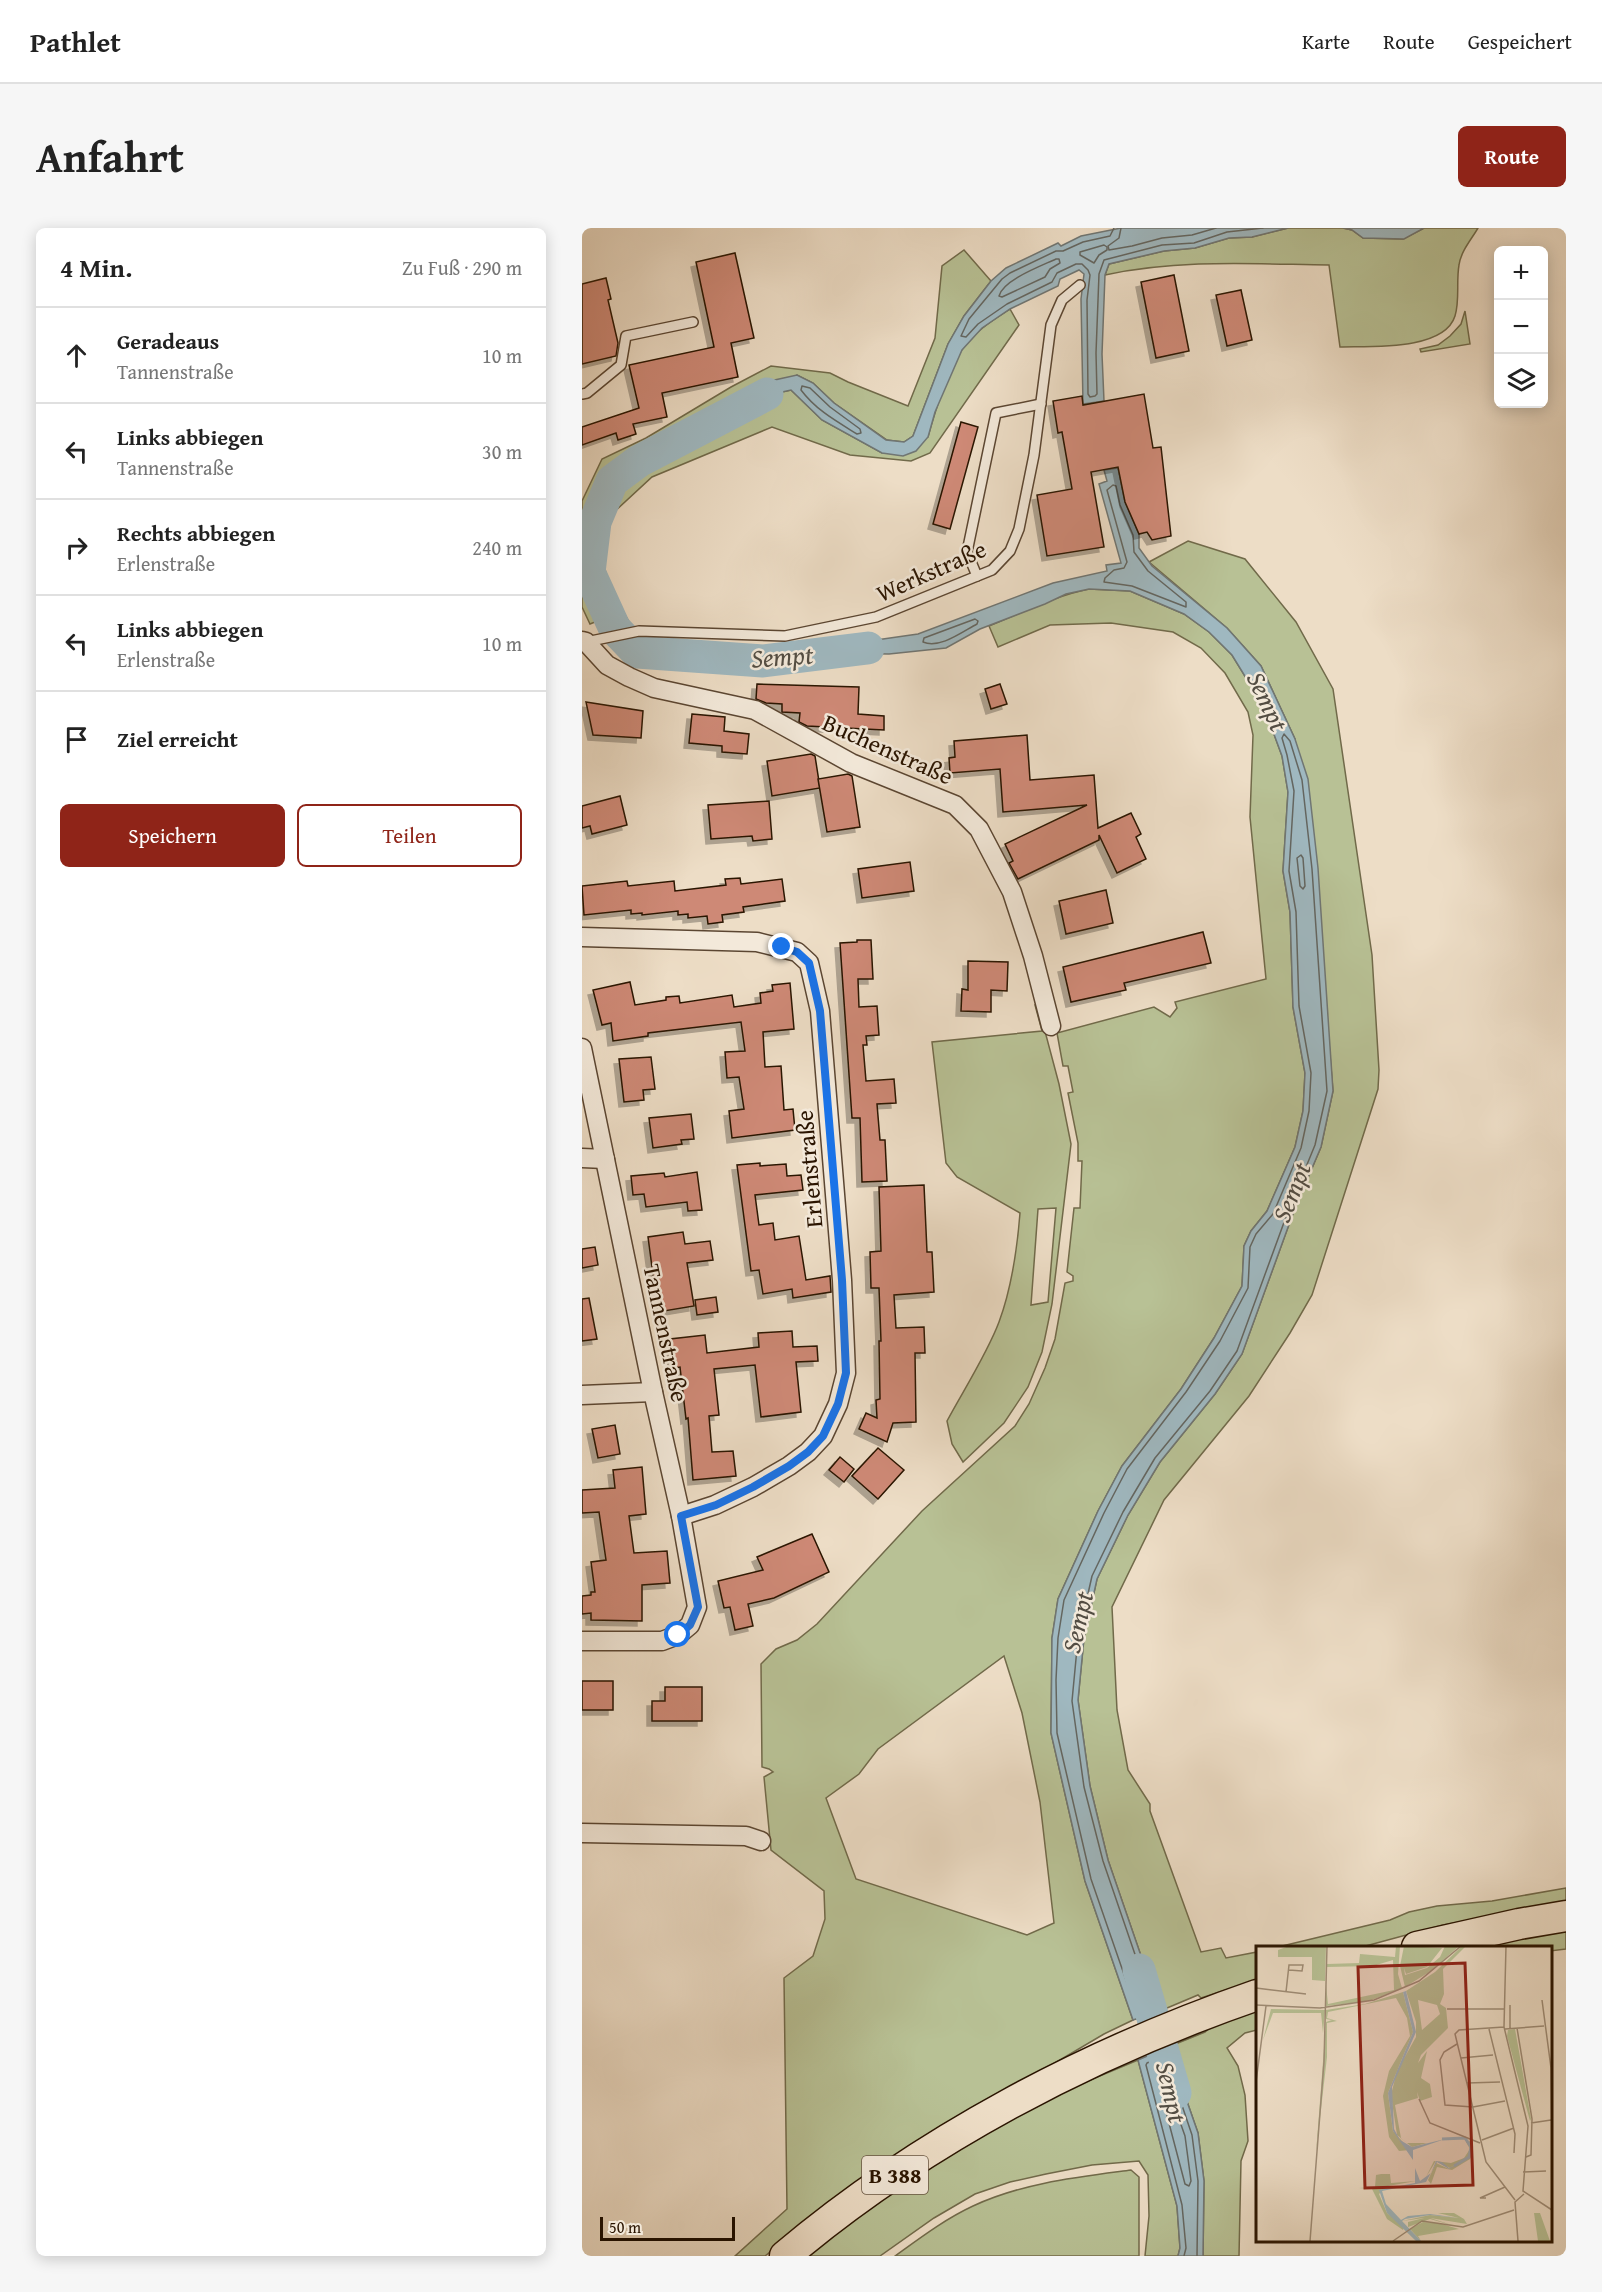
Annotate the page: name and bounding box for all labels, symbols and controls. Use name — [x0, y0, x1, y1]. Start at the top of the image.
text: Pathlet — [30, 21, 121, 62]
text: Karte — [1302, 26, 1350, 57]
text: Route — [1383, 26, 1435, 57]
text: Gespeichert — [1468, 26, 1572, 57]
text: Anfahrt — [36, 126, 184, 187]
button: Route — [1458, 126, 1566, 187]
map controls — [1494, 246, 1548, 408]
button: + — [1494, 246, 1548, 300]
text: 4 Min. — [60, 248, 132, 287]
text: Zu Fuß · 290 m — [402, 253, 522, 282]
button: − — [1494, 300, 1548, 354]
text: Geradeaus — [117, 325, 219, 357]
icon: ahead — [60, 339, 93, 372]
text: 10 m — [482, 341, 522, 370]
button: layers — [1494, 354, 1548, 408]
text: Tannenstraße — [117, 357, 234, 386]
text: Links abbiegen — [117, 421, 263, 453]
icon: left — [60, 435, 93, 468]
text: 30 m — [482, 437, 522, 466]
text: Tannenstraße — [117, 453, 234, 482]
text: Rechts abbiegen — [117, 517, 275, 549]
icon: right — [60, 531, 93, 564]
street label: Werkstraße — [870, 531, 992, 611]
text: 240 m — [472, 533, 522, 562]
text: Erlenstraße — [117, 549, 215, 578]
text: Links abbiegen — [117, 613, 263, 645]
icon: left — [60, 627, 93, 660]
text: 10 m — [482, 629, 522, 658]
water label: Sempt — [750, 634, 815, 678]
text: Erlenstraße — [117, 645, 215, 674]
water label: Sempt — [1237, 665, 1299, 738]
street label: Buchenstraße — [817, 705, 959, 793]
icon: arrive — [60, 723, 93, 756]
text: Ziel erreicht — [117, 723, 238, 755]
button: Speichern — [60, 804, 285, 867]
button: Teilen — [297, 804, 522, 867]
route end — [768, 933, 794, 959]
street label: Erlenstraße — [786, 1109, 832, 1229]
water label: Sempt — [1261, 1155, 1321, 1228]
street label: Tannenstraße — [634, 1261, 698, 1405]
water label: Sempt — [1051, 1587, 1103, 1657]
route start — [664, 1621, 690, 1647]
inset map — [1256, 1946, 1551, 2241]
water label: Sempt — [1146, 2057, 1198, 2127]
road number: B 388 — [862, 2156, 928, 2194]
scale bar — [600, 2214, 735, 2242]
text: 50 m — [609, 2215, 641, 2239]

